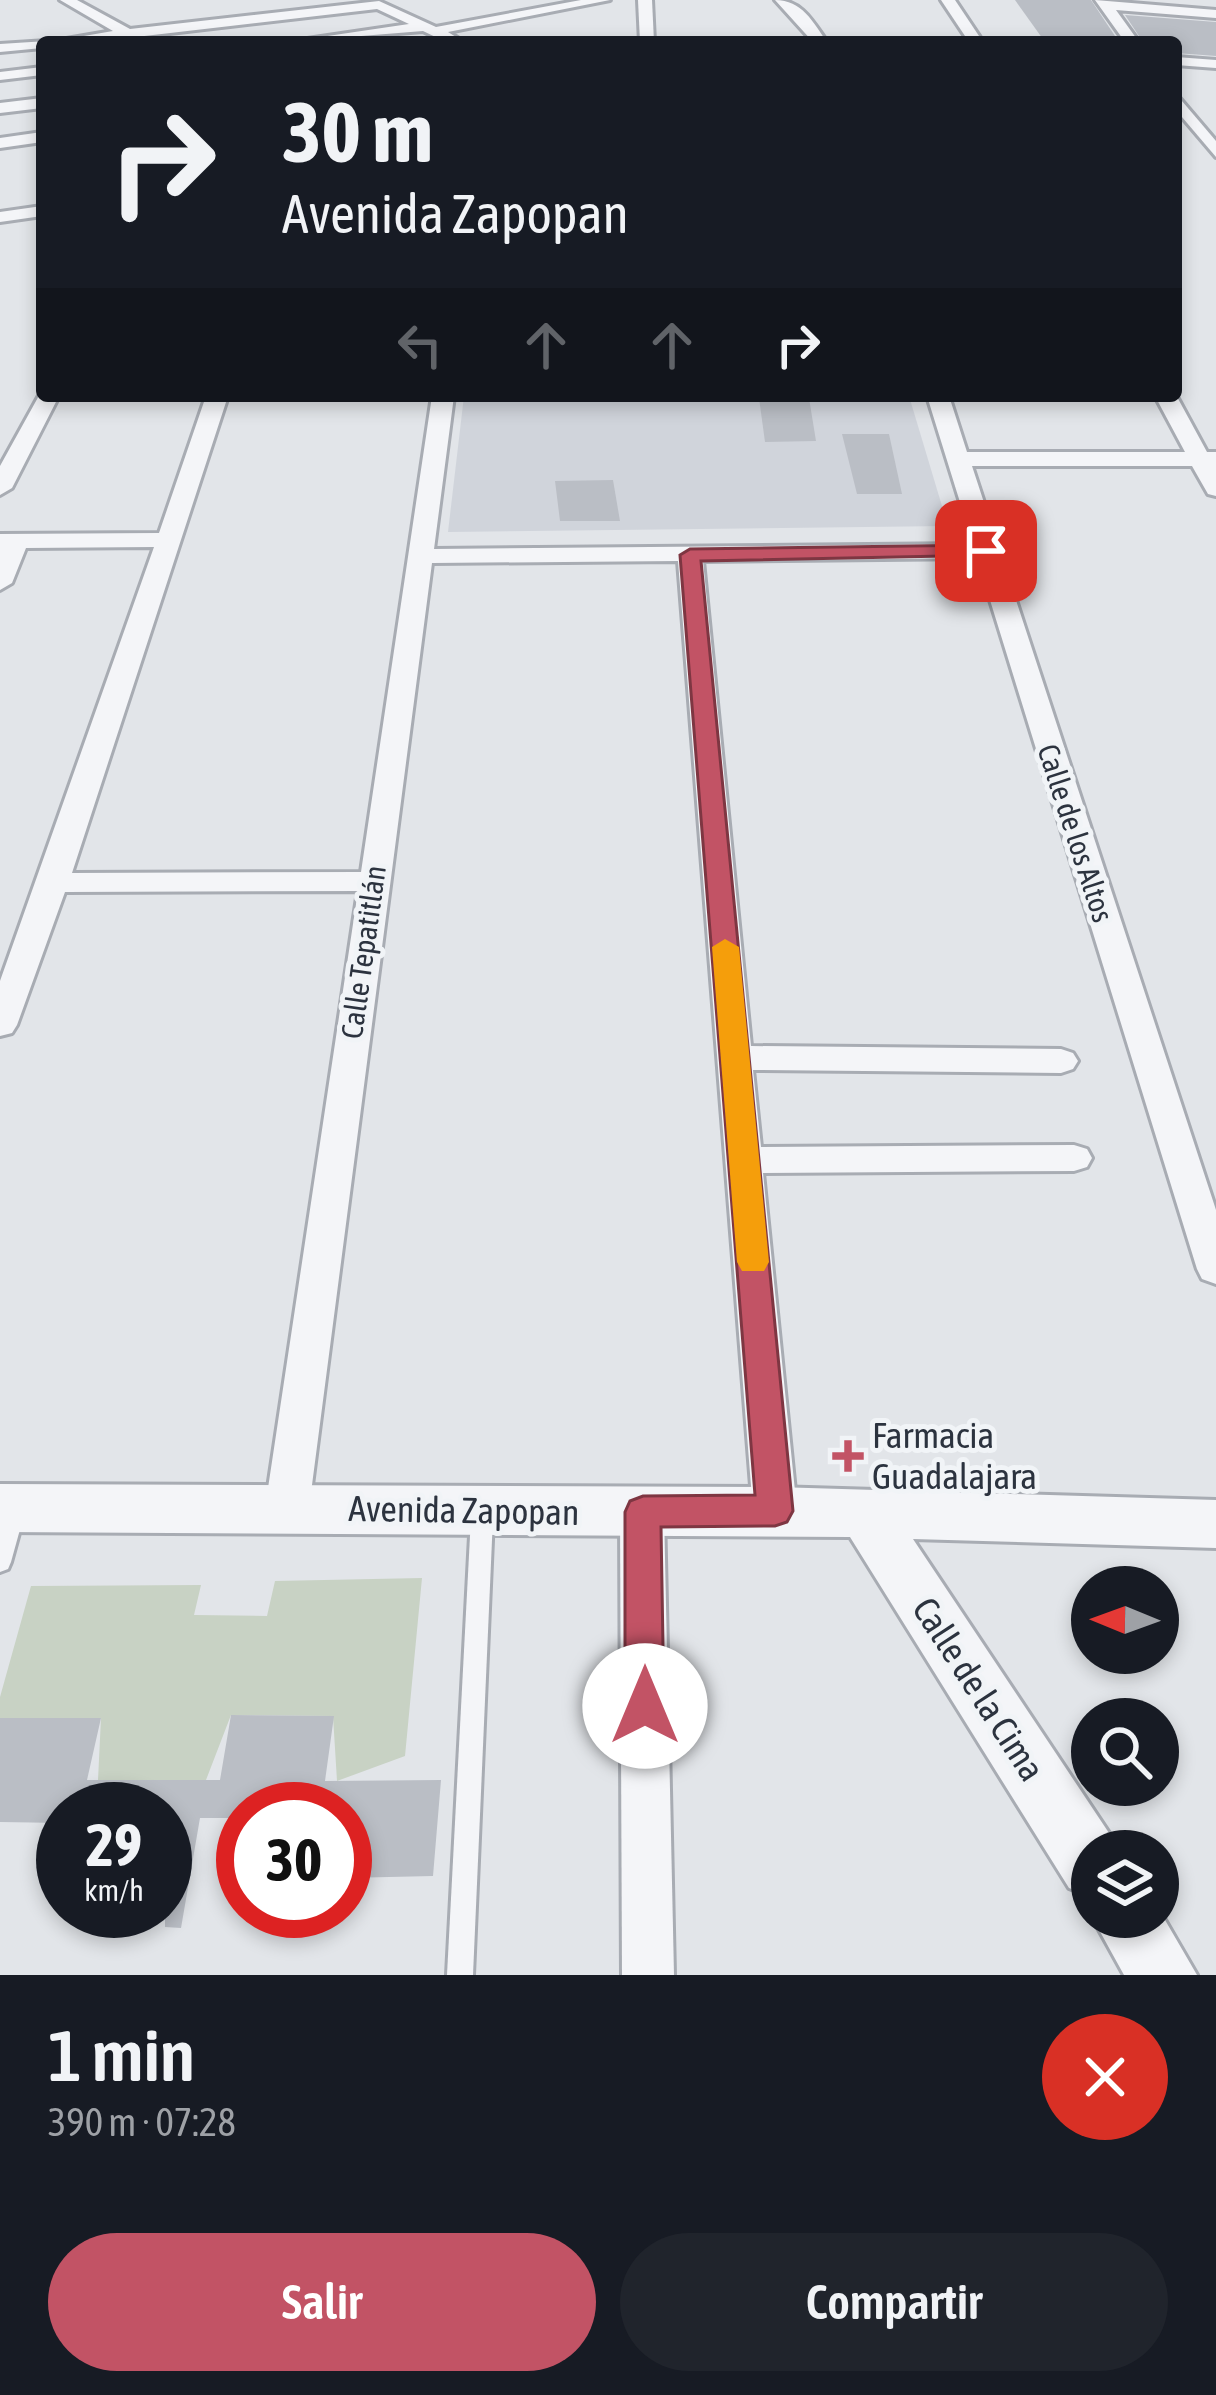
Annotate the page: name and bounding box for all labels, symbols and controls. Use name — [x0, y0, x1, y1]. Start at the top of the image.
icon: right — [84, 84, 240, 240]
text: 30 m — [282, 84, 433, 180]
text: Avenida Zapopan — [282, 183, 629, 244]
icon: left — [387, 312, 453, 378]
icon: ahead — [513, 312, 579, 378]
icon: ahead — [639, 312, 705, 378]
icon: right — [765, 312, 831, 378]
pin — [935, 500, 1037, 602]
icon: arrive — [953, 518, 1019, 584]
street label: Calle de los Altos — [1031, 740, 1121, 926]
street label: Calle Tepatitlán — [334, 863, 392, 1041]
place label: Farmacia Guadalajara — [872, 1414, 1037, 1497]
marker: Farmacia Guadalajara — [835, 1443, 861, 1469]
street label: Avenida Zapopan — [348, 1487, 580, 1533]
north arrow — [1071, 1566, 1179, 1674]
map controls — [1071, 1566, 1179, 1938]
street label: Calle de la Cima — [904, 1590, 1054, 1788]
position arrow — [582, 1643, 708, 1769]
button: search — [1071, 1698, 1179, 1806]
speed limit sign: 30 — [216, 1782, 372, 1938]
text: 29 — [86, 1810, 142, 1879]
button: layers — [1071, 1830, 1179, 1938]
text: km/h — [84, 1873, 144, 1907]
text: 1 min — [48, 2014, 195, 2096]
button: close — [1042, 2014, 1168, 2140]
text: 390 m · 07:28 — [48, 2100, 236, 2144]
button: Salir — [48, 2233, 596, 2371]
button: Compartir — [620, 2233, 1168, 2371]

